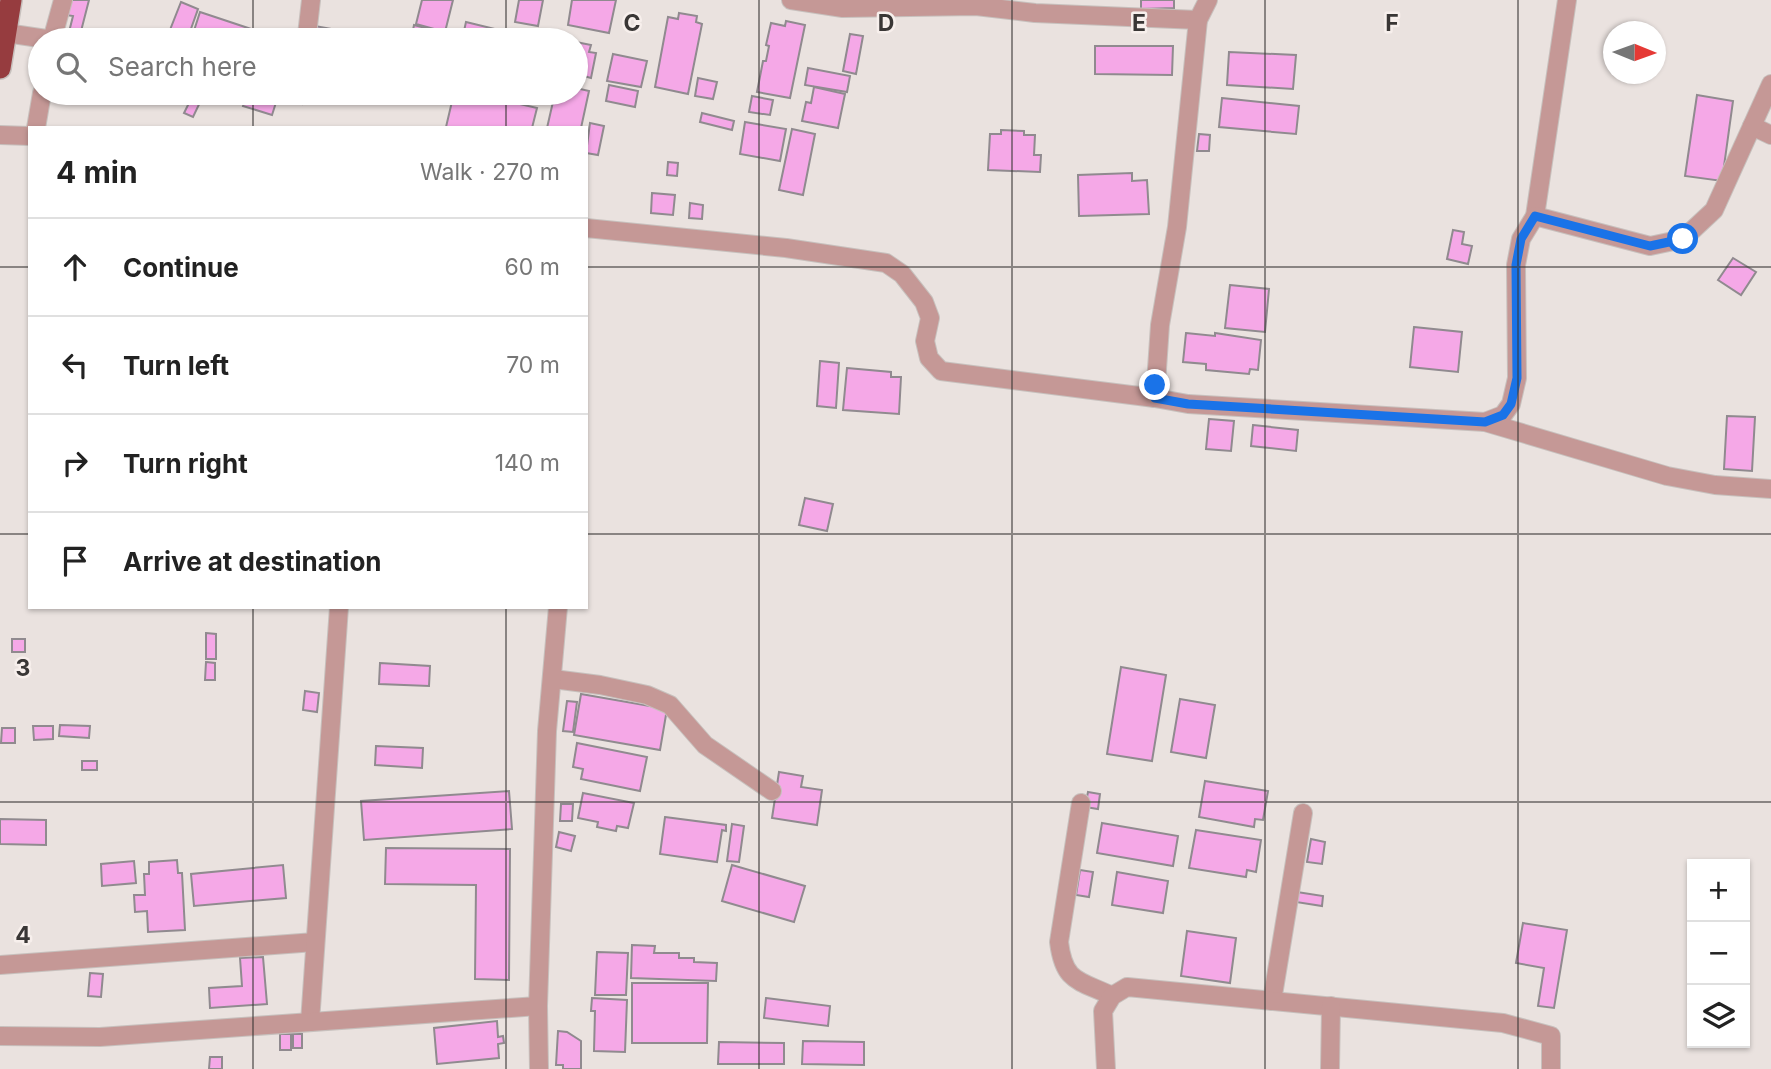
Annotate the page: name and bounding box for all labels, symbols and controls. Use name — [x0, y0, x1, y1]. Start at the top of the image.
text: C — [623, 9, 641, 37]
text: D — [878, 9, 894, 37]
text: E — [1132, 9, 1146, 37]
text: F — [1385, 9, 1399, 37]
north arrow — [1603, 21, 1666, 84]
search box — [28, 28, 588, 105]
icon: search — [52, 48, 90, 86]
text: Search here — [108, 51, 257, 82]
text: 4 min — [56, 154, 138, 190]
text: Walk · 270 m — [420, 158, 560, 186]
route start — [1667, 223, 1698, 254]
icon: ahead — [56, 248, 94, 286]
text: Continue — [123, 252, 239, 283]
text: 60 m — [505, 253, 560, 281]
icon: left — [56, 346, 94, 384]
text: Turn left — [123, 350, 229, 381]
text: 70 m — [506, 351, 560, 379]
route end — [1139, 369, 1170, 400]
icon: right — [56, 444, 94, 482]
text: Turn right — [123, 448, 248, 479]
text: 140 m — [495, 449, 560, 477]
icon: arrive — [56, 542, 94, 580]
text: Arrive at destination — [123, 546, 382, 577]
text: 3 — [16, 654, 30, 682]
map controls — [1687, 859, 1750, 1048]
button: + — [1687, 859, 1750, 922]
text: 4 — [15, 921, 31, 949]
button: − — [1687, 922, 1750, 985]
button: layers — [1687, 985, 1750, 1048]

